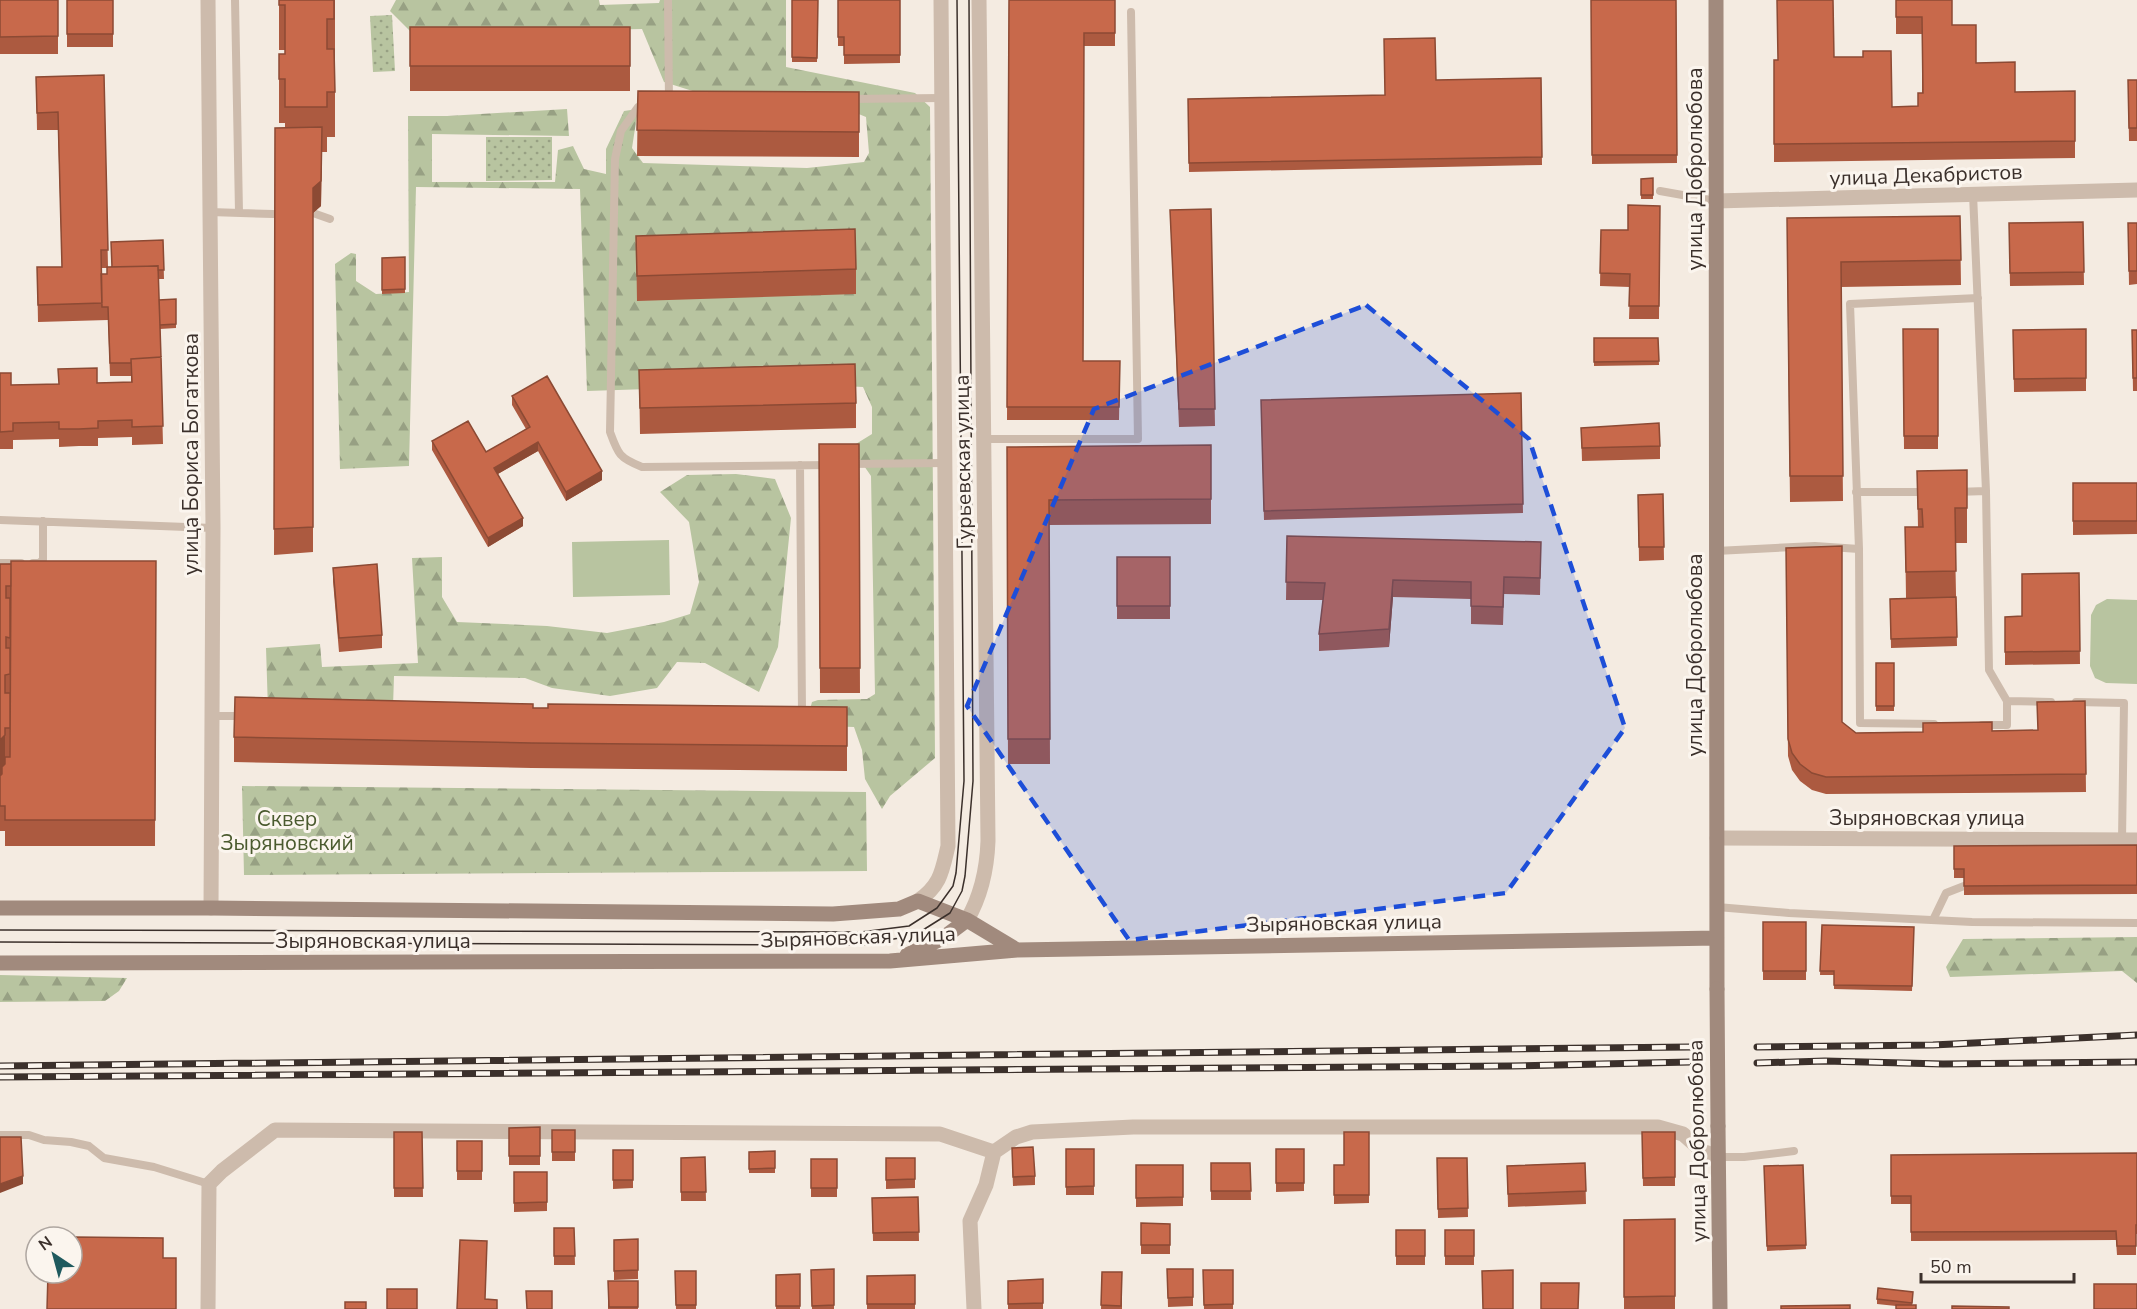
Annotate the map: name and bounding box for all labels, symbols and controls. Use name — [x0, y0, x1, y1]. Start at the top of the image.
street label: улица Добролюбова — [1681, 68, 1709, 271]
street label: улица Декабристов — [1829, 158, 2023, 192]
street label: улица Бориса Богаткова — [177, 333, 205, 575]
street label: Гурьевская улица — [947, 374, 979, 550]
street label: улица Добролюбова — [1681, 554, 1709, 757]
street label: Зыряновская улица — [1829, 804, 2025, 832]
park label: Cквер Зыряновский — [220, 805, 354, 857]
street label: Зыряновская улица — [1246, 907, 1442, 939]
street label: Зыряновская улица — [760, 920, 956, 954]
street label: Зыряновская улица — [275, 927, 471, 955]
street label: улица Добролюбова — [1681, 1039, 1713, 1243]
north arrow — [24, 1225, 84, 1285]
text: N — [34, 1231, 57, 1256]
scale bar — [1921, 1246, 2074, 1284]
text: 50 m — [1930, 1255, 1972, 1279]

